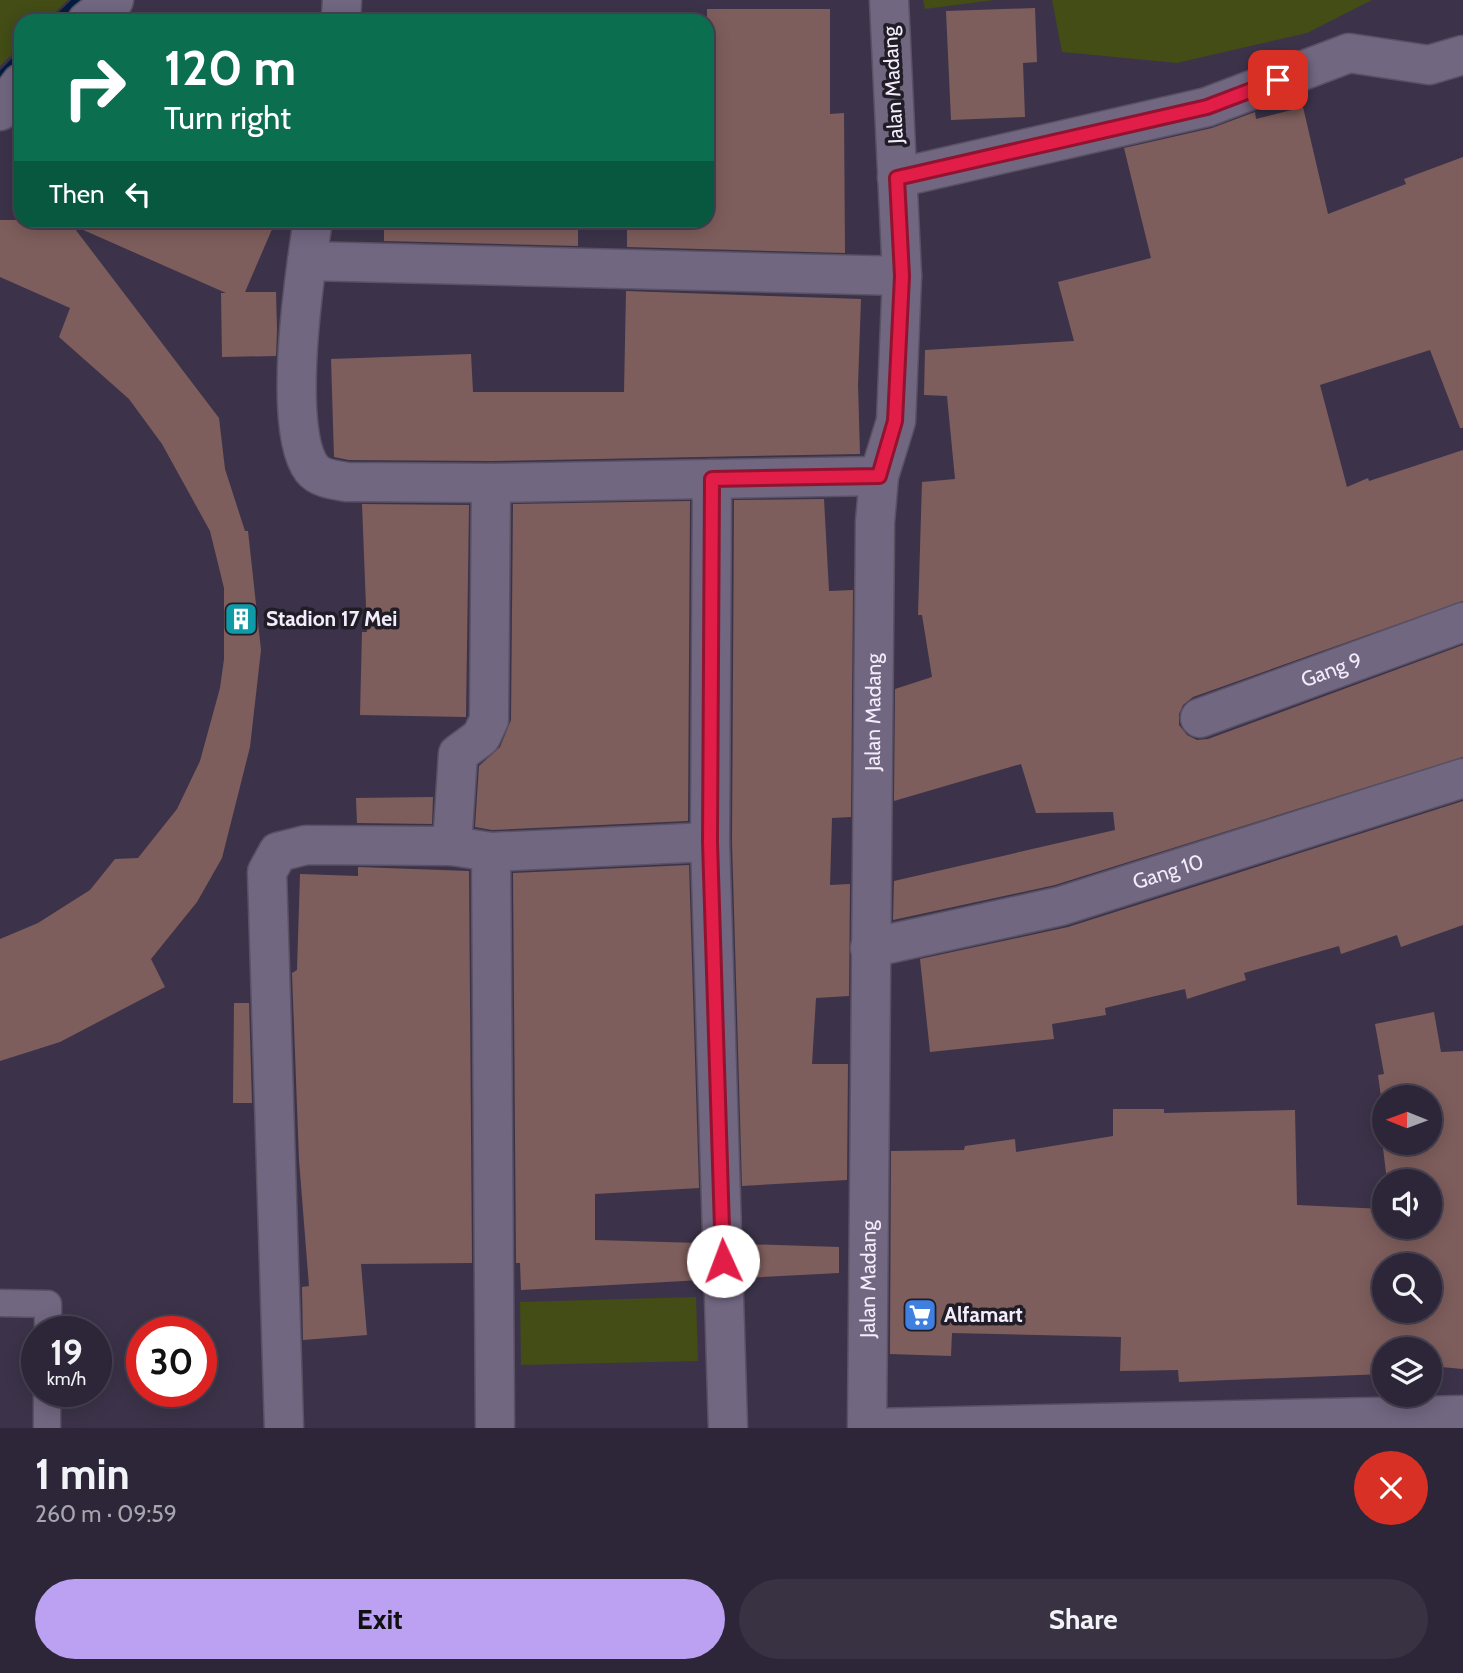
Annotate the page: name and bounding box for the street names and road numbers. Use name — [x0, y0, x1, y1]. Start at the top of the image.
street label: Jalan Madang — [877, 25, 908, 145]
street label: Gang 9 — [1297, 647, 1365, 692]
street label: Jalan Madang — [860, 652, 886, 772]
street label: Gang 10 — [1130, 848, 1206, 894]
street label: Jalan Madang — [855, 1219, 881, 1339]

